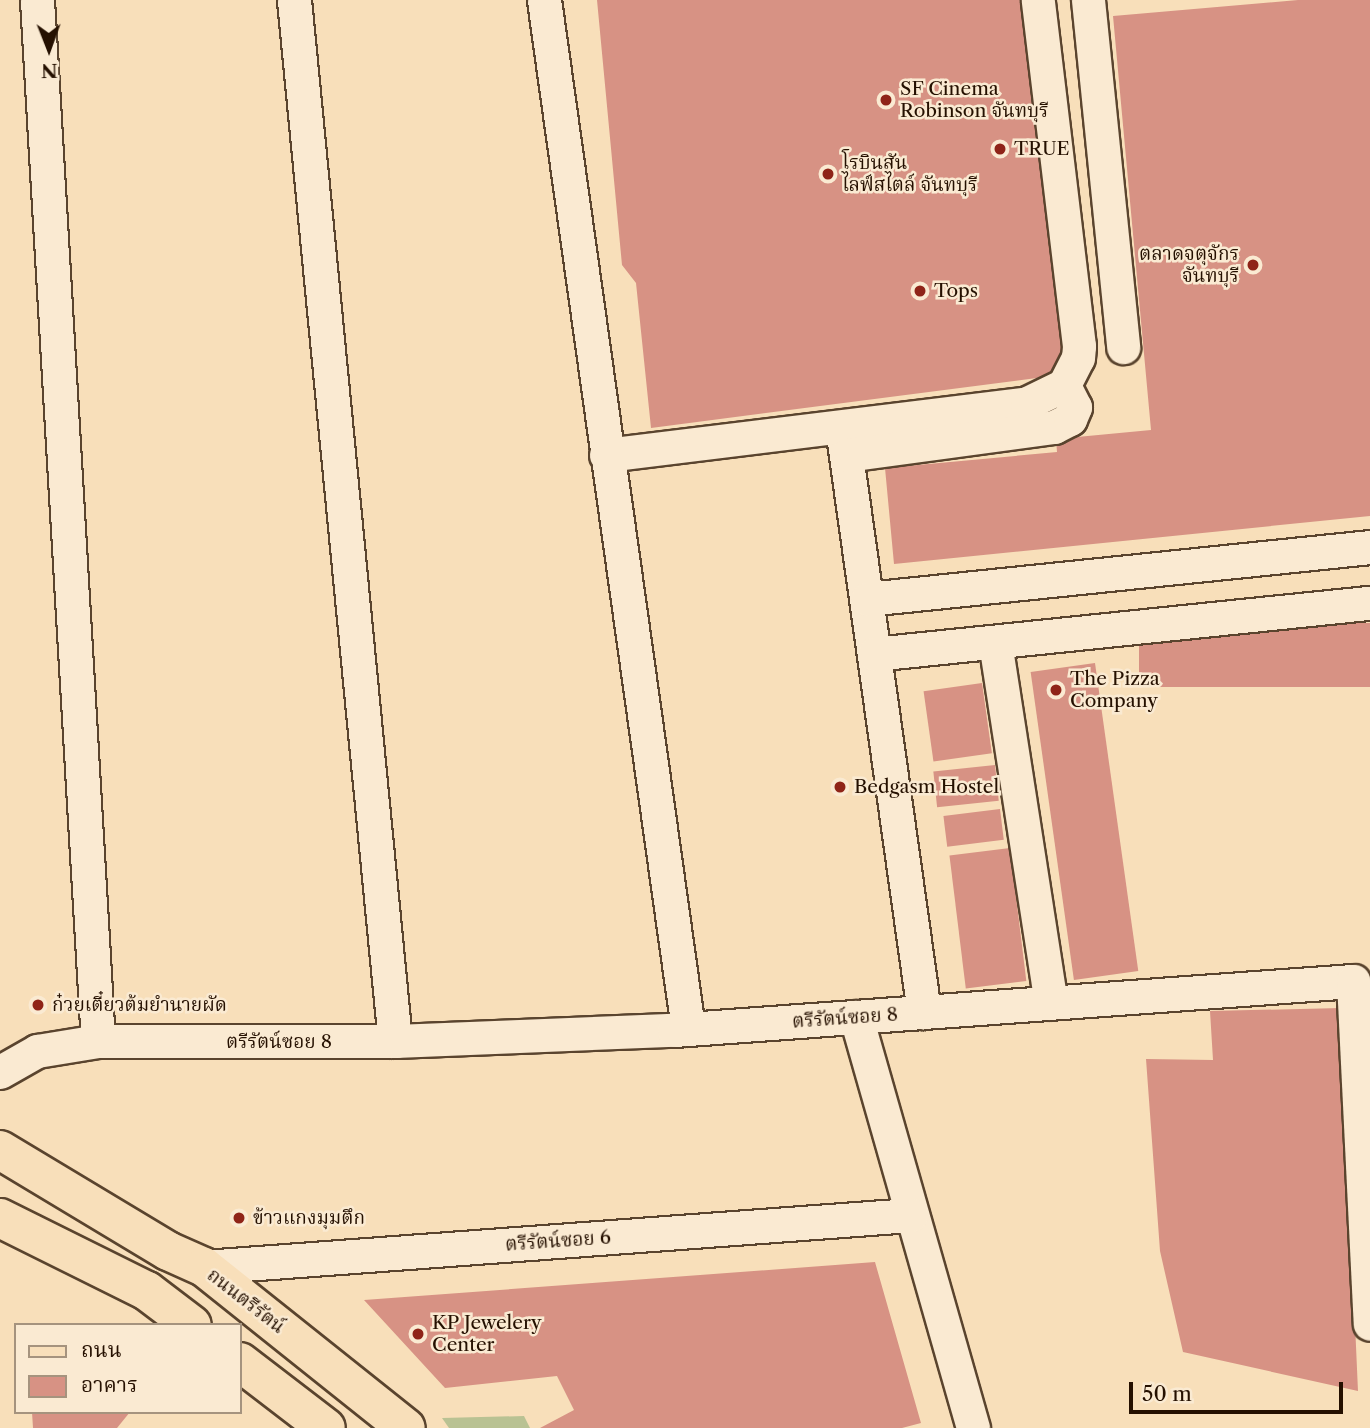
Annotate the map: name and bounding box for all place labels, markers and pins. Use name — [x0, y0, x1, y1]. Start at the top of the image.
place label: SF Cinema Robinson จันทบุรี — [900, 78, 1049, 122]
marker: SF Cinema Robinson จันทบุรี — [878, 92, 894, 108]
place label: TRUE — [1014, 138, 1070, 160]
marker: TRUE — [992, 141, 1008, 157]
place label: โรบินสัน ไลฟ์สไตล์ จันทบุรี — [842, 152, 978, 196]
marker: โรบินสัน ไลฟ์สไตล์ จันทบุรี — [820, 166, 836, 182]
place label: ตลาดจตุจักร จันทบุรี — [1139, 243, 1239, 287]
marker: ตลาดจตุจักร จันทบุรี — [1245, 257, 1261, 273]
place label: Tops — [934, 280, 978, 302]
marker: Tops — [912, 283, 928, 299]
place label: The Pizza Company — [1070, 668, 1160, 712]
marker: The Pizza Company — [1048, 682, 1064, 698]
place label: Bedgasm Hostel — [854, 776, 999, 798]
marker: Bedgasm Hostel — [832, 779, 848, 795]
place label: ก๋วยเตี๋ยวต้มยำนายผัด — [52, 994, 227, 1016]
marker: ก๋วยเตี๋ยวต้มยำนายผัด — [30, 997, 46, 1013]
place label: ข้าวแกงมุมตึก — [253, 1207, 365, 1229]
marker: ข้าวแกงมุมตึก — [231, 1210, 247, 1226]
place label: KP Jewelery Center — [432, 1312, 542, 1356]
marker: KP Jewelery Center — [410, 1326, 426, 1342]

